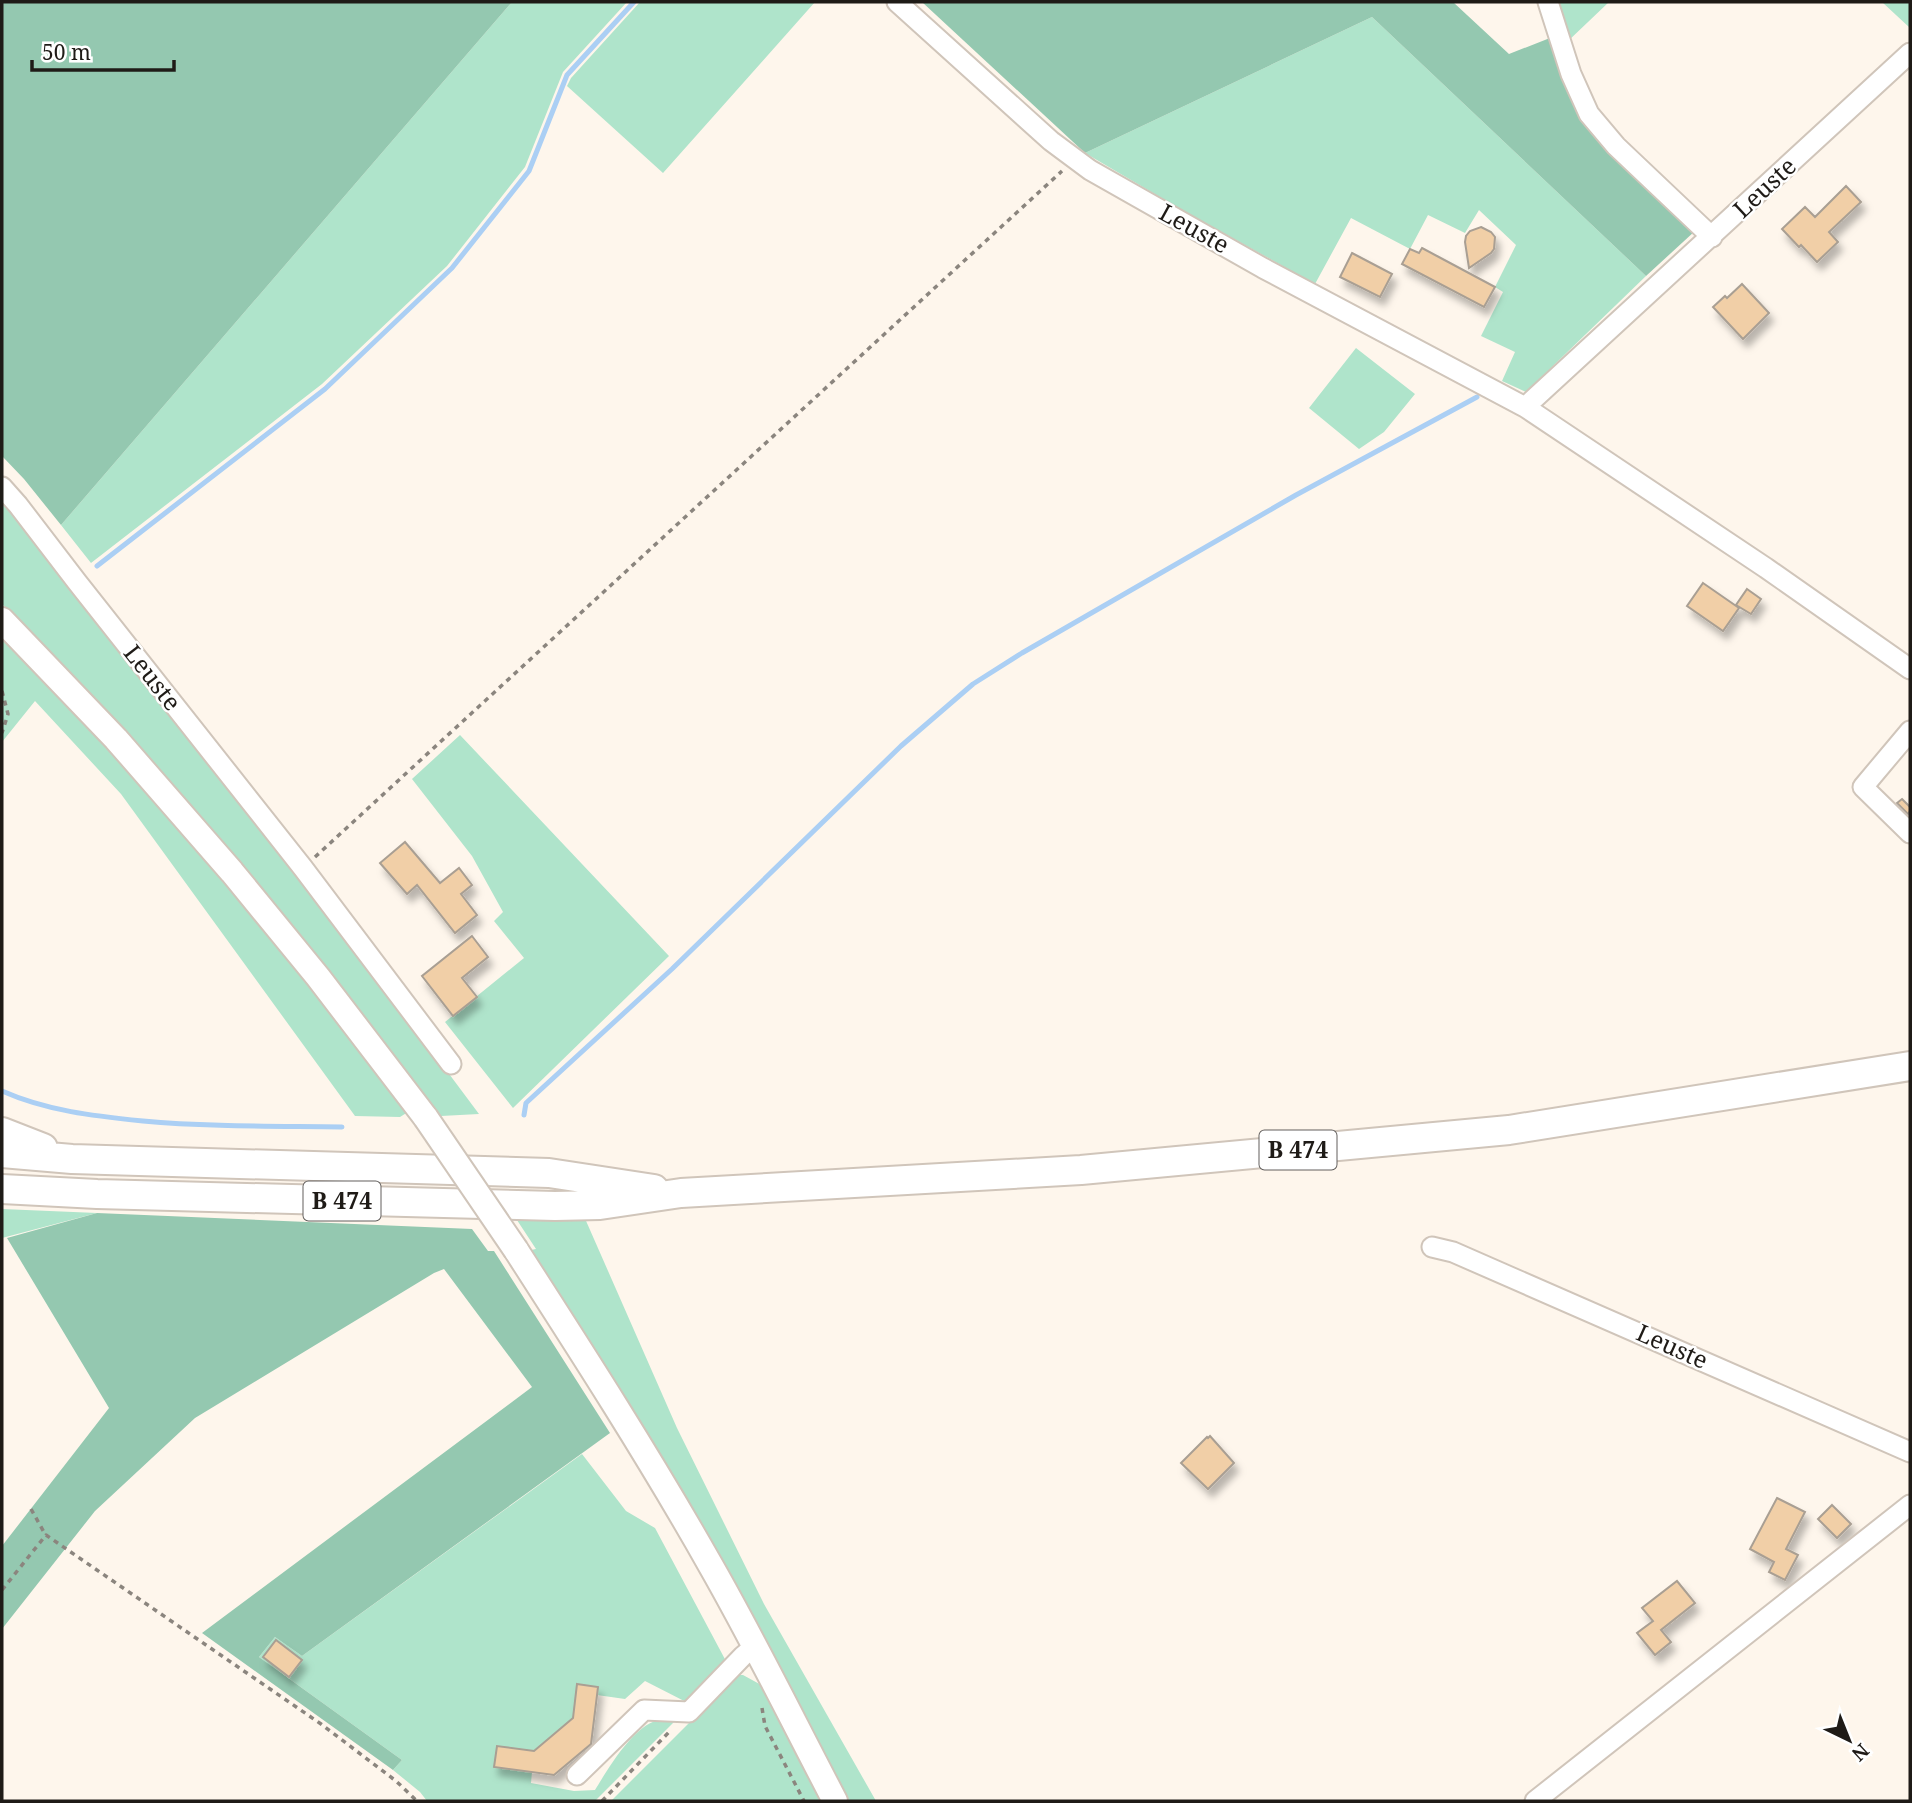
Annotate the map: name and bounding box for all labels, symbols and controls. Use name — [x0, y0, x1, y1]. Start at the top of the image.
scale bar — [32, 28, 173, 72]
text: 50 m — [42, 38, 91, 66]
street label: Leuste — [1725, 149, 1803, 225]
street label: Leuste — [1154, 195, 1236, 260]
street label: Leuste — [117, 637, 189, 717]
road number: B 474 — [1260, 1130, 1336, 1170]
road number: B 474 — [304, 1182, 380, 1220]
street label: Leuste — [1632, 1315, 1714, 1376]
north arrow — [1814, 1705, 1884, 1775]
text: N — [1846, 1738, 1875, 1767]

